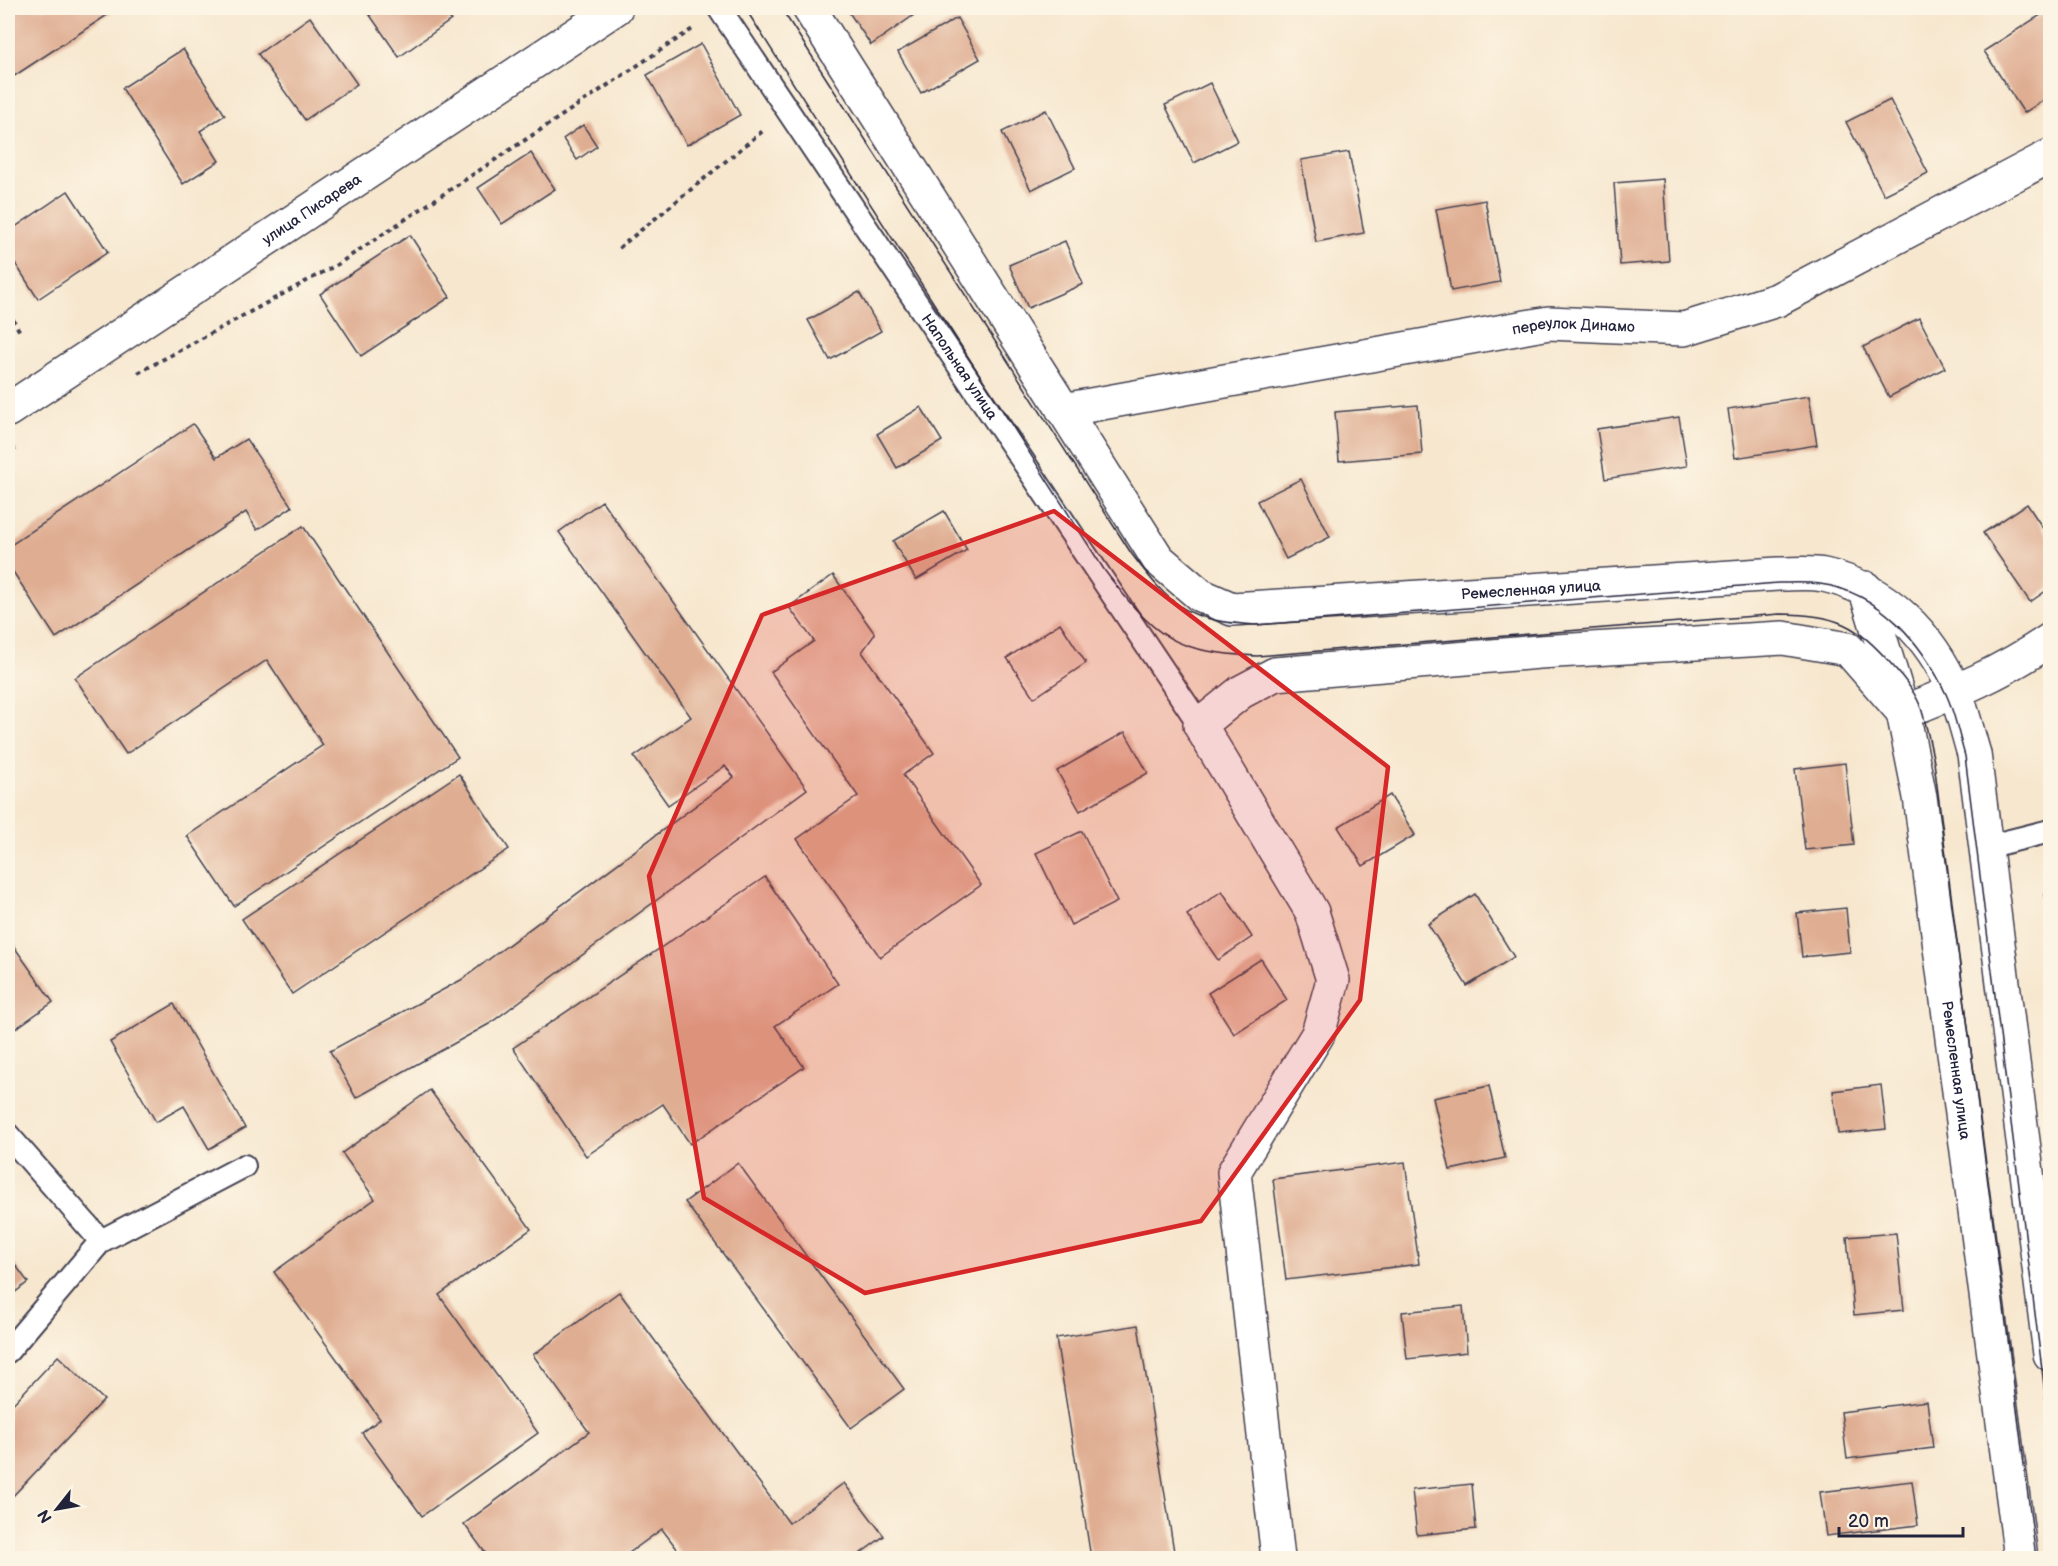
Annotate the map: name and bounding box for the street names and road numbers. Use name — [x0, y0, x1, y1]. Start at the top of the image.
street label: улица Писарева — [258, 170, 365, 249]
street label: Напольная улица — [917, 310, 1002, 423]
street label: переулок Динамо — [1511, 313, 1635, 339]
street label: Ремесленная улица — [1460, 576, 1602, 604]
street label: Ремесленная улица — [1938, 1000, 1975, 1141]

